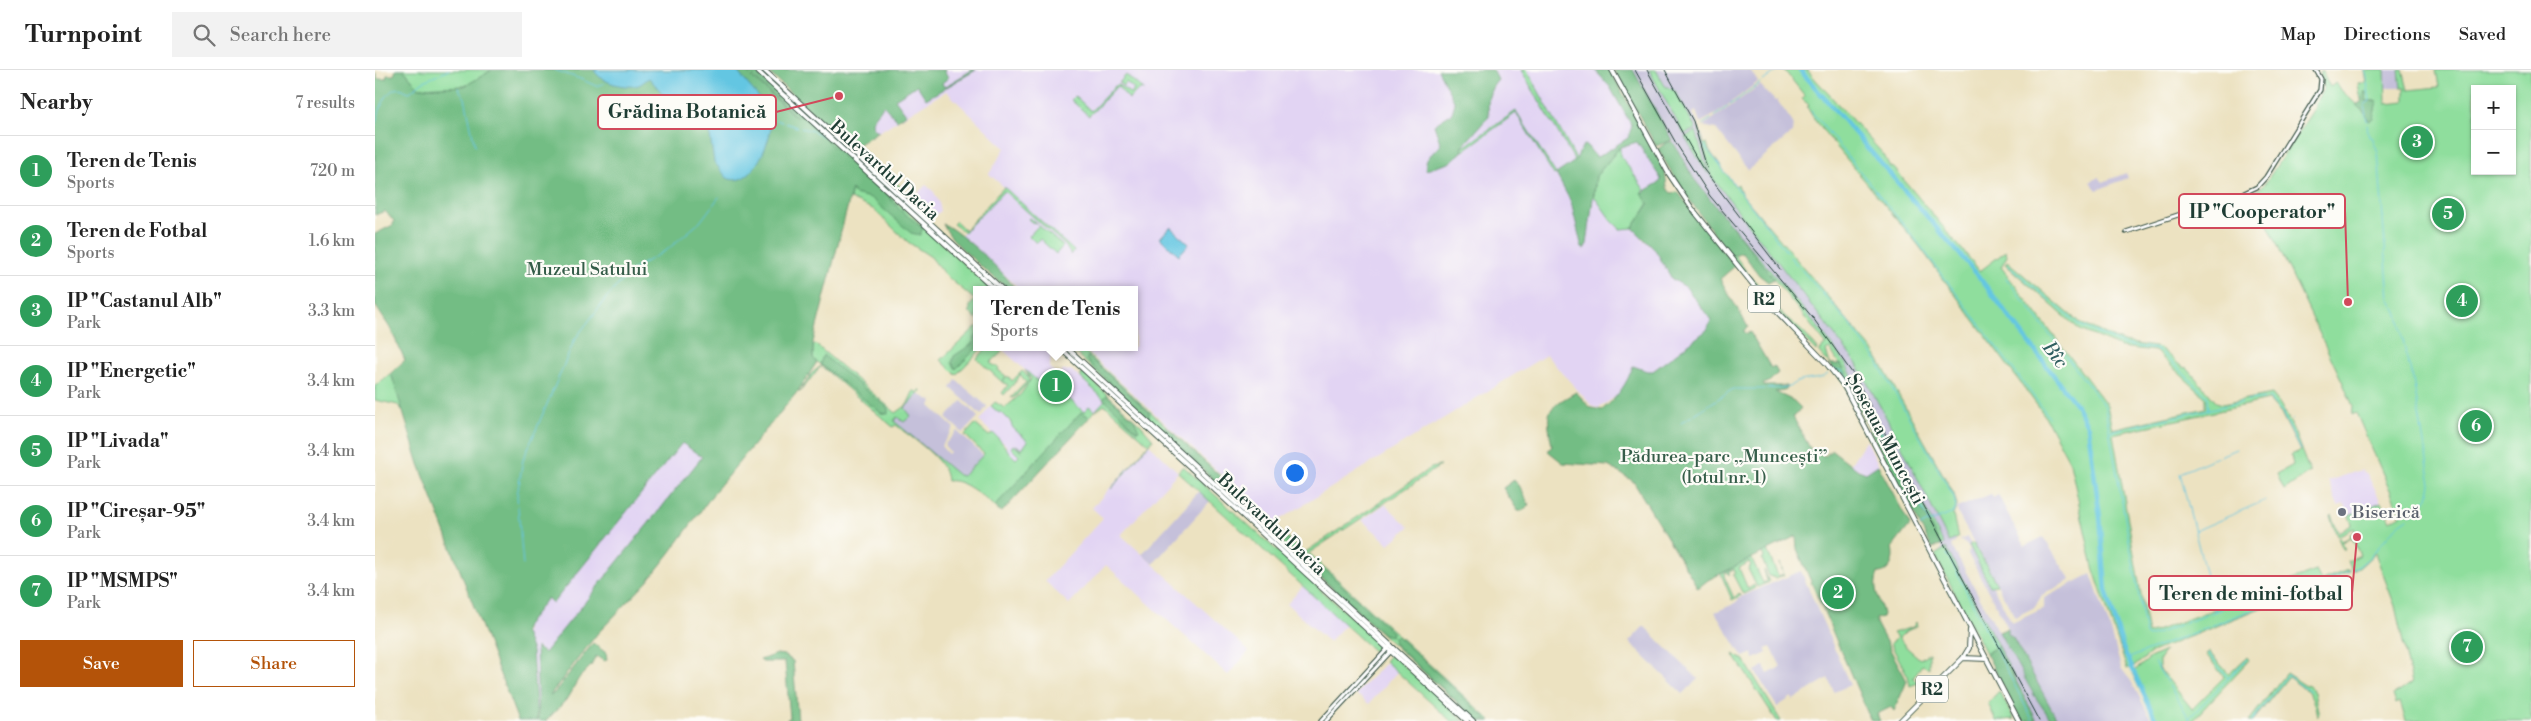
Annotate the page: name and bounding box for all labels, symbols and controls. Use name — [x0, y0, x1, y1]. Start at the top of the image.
search box — [172, 12, 522, 57]
text: Turnpoint — [25, 20, 142, 50]
icon: search — [190, 21, 218, 49]
text: Search here — [230, 23, 331, 47]
text: Map — [2280, 23, 2316, 46]
text: Directions — [2344, 23, 2431, 46]
text: Saved — [2459, 23, 2506, 46]
map controls — [2471, 85, 2516, 175]
button: + — [2471, 85, 2516, 130]
text: Nearby — [20, 90, 93, 116]
text: 7 results — [295, 93, 355, 113]
callout: Grădina Botanică — [598, 95, 776, 129]
text: Grădina Botanică — [608, 100, 767, 124]
street label: Bulevardul Dacia — [824, 114, 945, 226]
pin: 3 — [2401, 123, 2433, 161]
button: − — [2471, 130, 2516, 175]
text: Teren de Tenis — [67, 149, 197, 173]
text: 1 — [32, 161, 40, 181]
text: 720 m — [310, 161, 355, 181]
text: Sports — [67, 173, 114, 193]
callout: IP "Cooperator" — [2179, 194, 2345, 228]
pin: 5 — [2432, 195, 2464, 233]
text: IP "Cooperator" — [2189, 200, 2335, 224]
text: Teren de Fotbal — [67, 219, 207, 243]
text: 2 — [31, 231, 41, 251]
text: 1.6 km — [309, 231, 355, 251]
text: Sports — [67, 243, 114, 263]
park label: Muzeul Satului — [527, 258, 647, 281]
pin: 4 — [2446, 282, 2478, 320]
road number: R2 — [1748, 285, 1780, 312]
popup — [973, 286, 1138, 351]
text: IP "Castanul Alb" — [67, 289, 222, 313]
text: Teren de Tenis — [991, 297, 1120, 321]
text: 3 — [31, 301, 41, 321]
text: 3.3 km — [308, 301, 355, 321]
text: Park — [67, 313, 100, 333]
text: Sports — [991, 321, 1038, 341]
water label: Bîc — [2037, 336, 2073, 373]
text: IP "Energetic" — [67, 359, 196, 383]
pin: 1 — [1040, 367, 1072, 405]
street label: Șoseaua Muncești — [1841, 370, 1930, 509]
text: 4 — [31, 371, 41, 391]
text: 3.4 km — [307, 371, 355, 391]
text: Park — [67, 383, 100, 403]
pin: 6 — [2460, 407, 2492, 445]
text: IP "Livada" — [67, 429, 169, 453]
text: 5 — [31, 441, 41, 461]
text: 3.4 km — [307, 441, 355, 461]
park label: Pădurea-parc „Muncești” (lotul nr. 1) — [1620, 445, 1828, 489]
text: Park — [67, 453, 100, 473]
your location — [1282, 460, 1308, 486]
street label: Bulevardul Dacia — [1212, 468, 1331, 581]
text: IP "Cireșar-95" — [67, 499, 205, 523]
place label: Biserică — [2351, 501, 2421, 524]
marker: Biserică — [2336, 506, 2348, 518]
text: 6 — [31, 511, 41, 531]
text: 3.4 km — [307, 511, 355, 531]
text: Park — [67, 523, 100, 543]
text: IP "MSMPS" — [67, 569, 178, 593]
pin: 2 — [1822, 574, 1854, 612]
callout: Teren de mini-fotbal — [2149, 576, 2352, 610]
text: 7 — [31, 581, 41, 601]
text: 3.4 km — [307, 581, 355, 601]
text: Teren de mini-fotbal — [2159, 582, 2343, 606]
text: Park — [67, 593, 100, 613]
pin: 7 — [2451, 628, 2483, 666]
button: Save — [20, 640, 183, 687]
button: Share — [193, 640, 355, 687]
road number: R2 — [1916, 676, 1948, 702]

